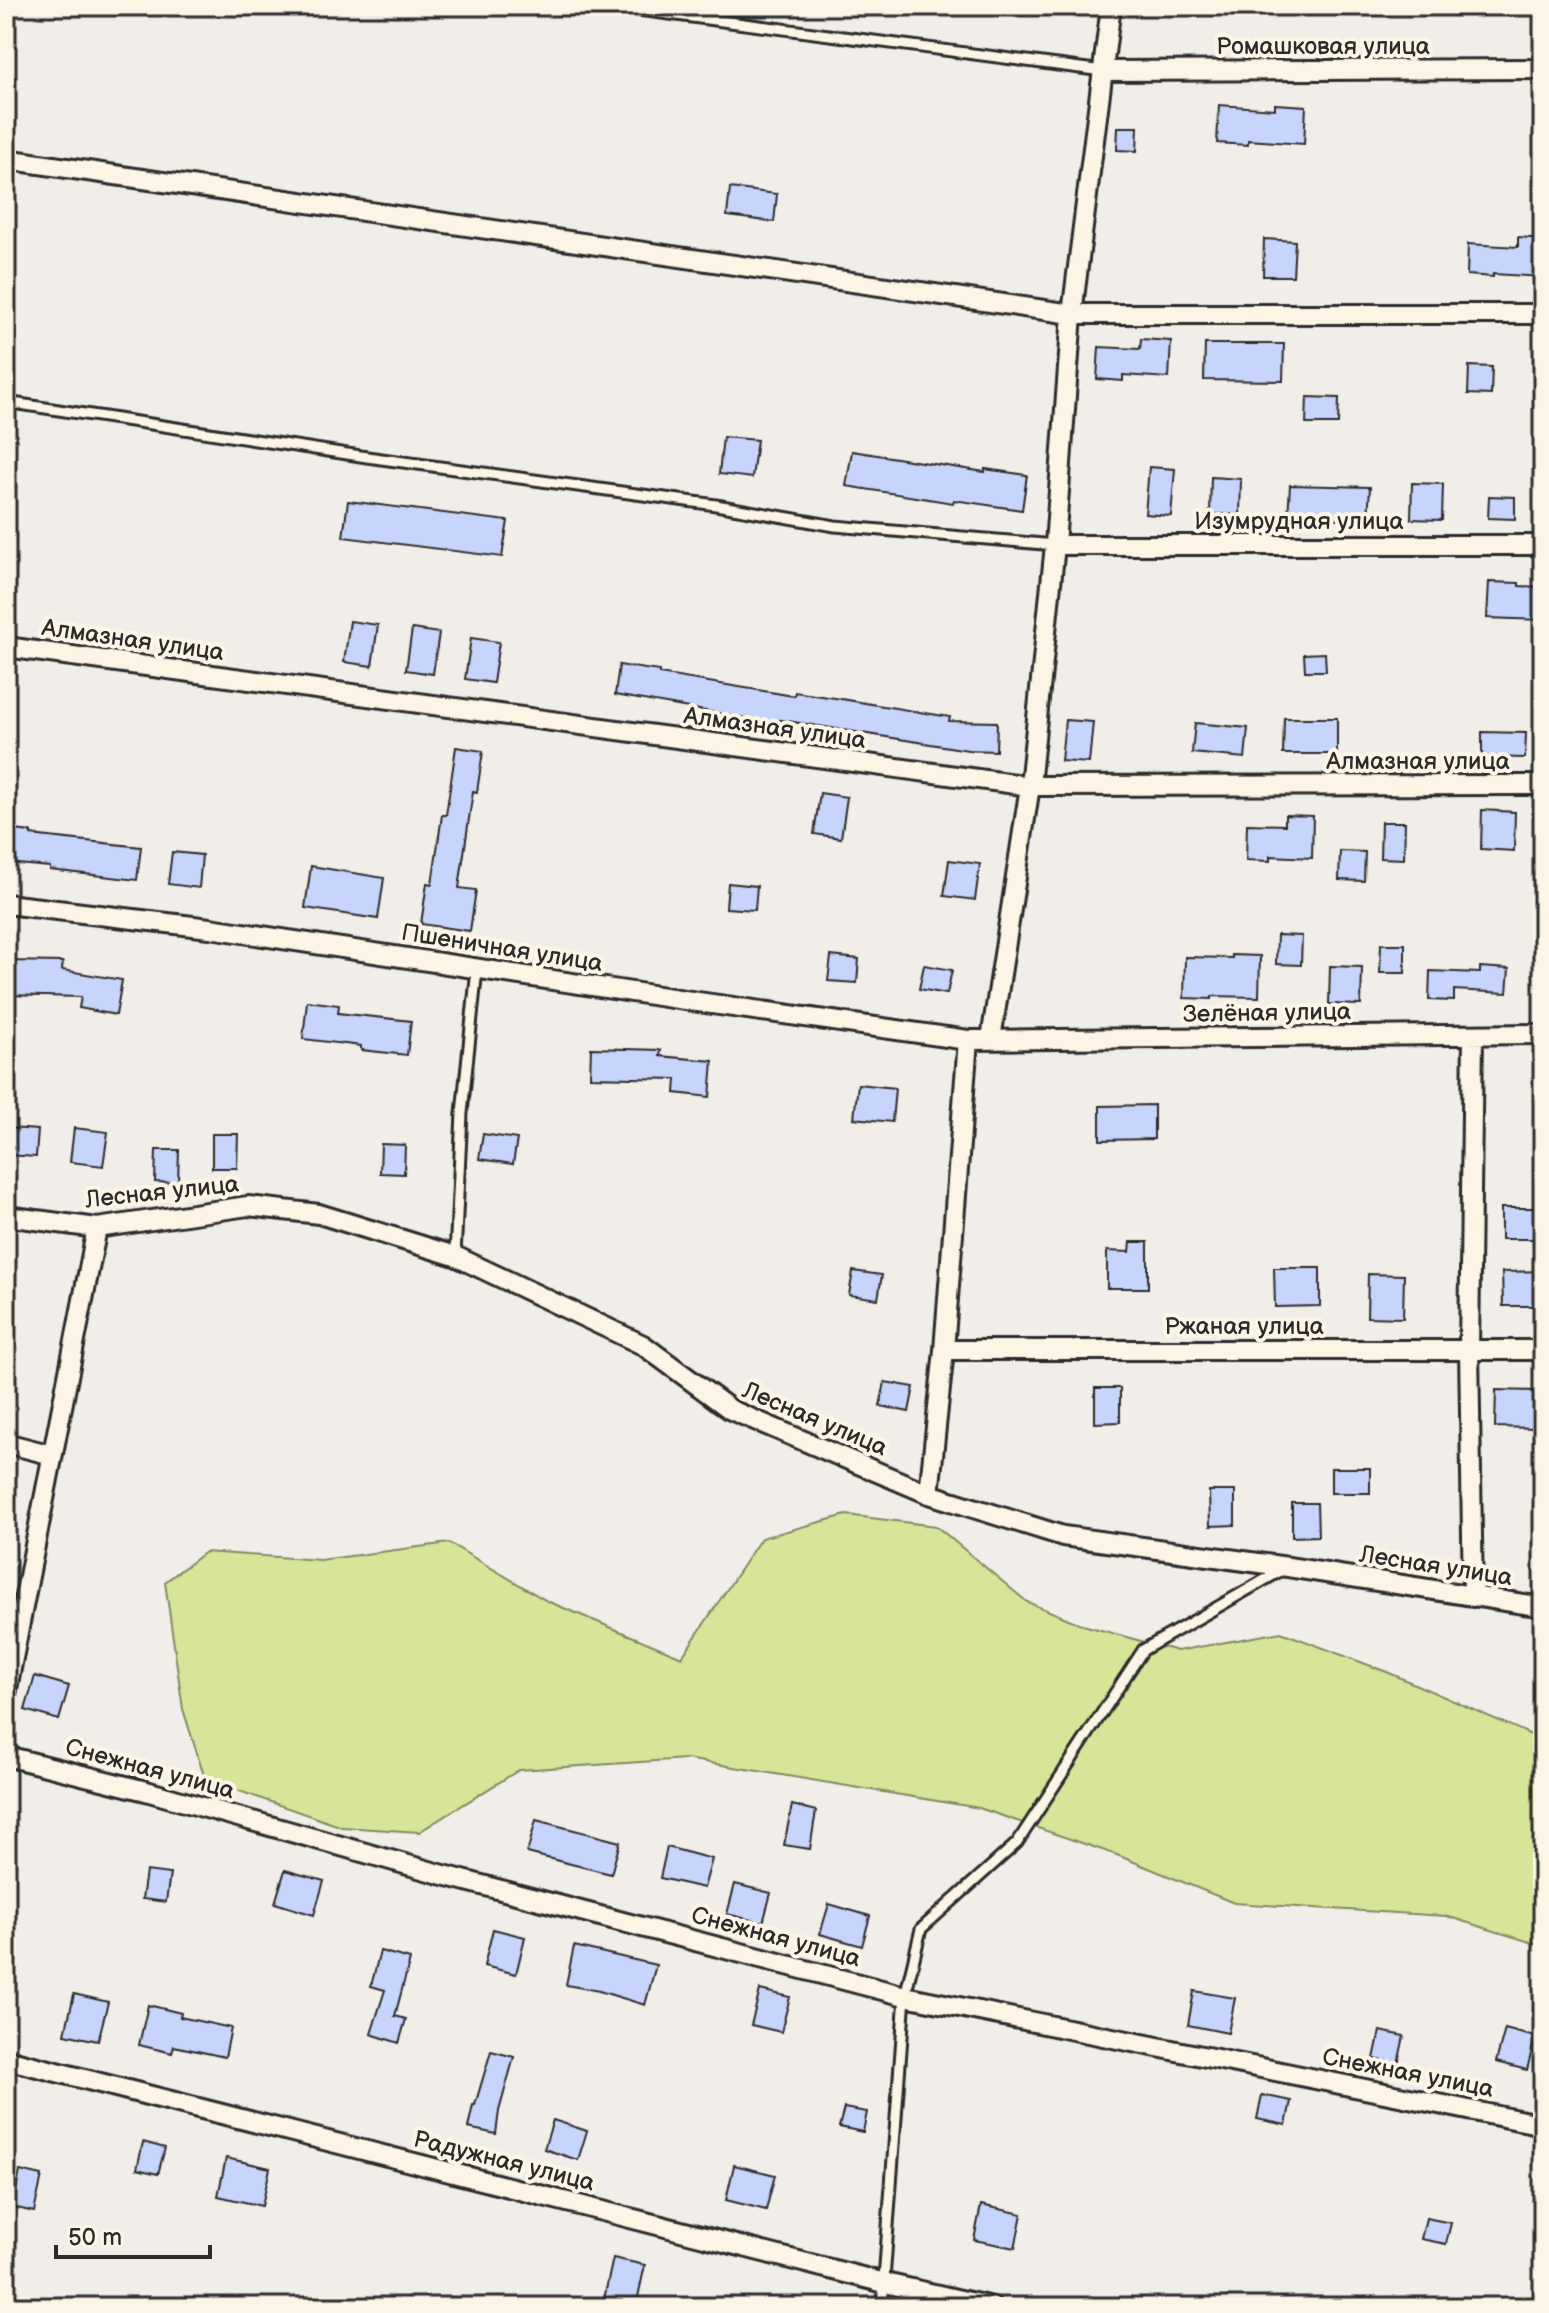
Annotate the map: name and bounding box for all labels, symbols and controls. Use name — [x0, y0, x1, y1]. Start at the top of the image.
street label: Ромашковая улица — [1216, 32, 1430, 61]
street label: Изумрудная улица — [1194, 507, 1404, 536]
street label: Алмазная улица — [39, 613, 226, 667]
street label: Алмазная улица — [681, 701, 868, 755]
street label: Алмазная улица — [1325, 747, 1510, 776]
street label: Пшеничная улица — [399, 918, 605, 978]
street label: Зелёная улица — [1183, 997, 1351, 1029]
street label: Лесная улица — [83, 1170, 240, 1215]
street label: Ржаная улица — [1164, 1312, 1324, 1341]
street label: Лесная улица — [737, 1375, 892, 1463]
street label: Лесная улица — [1356, 1539, 1515, 1592]
street label: Снежная улица — [62, 1732, 238, 1806]
street label: Снежная улица — [688, 1900, 864, 1974]
street label: Снежная улица — [1320, 2042, 1496, 2104]
street label: Радужная улица — [410, 2124, 598, 2198]
scale bar — [56, 2209, 210, 2259]
text: 50 m — [68, 2223, 122, 2252]

